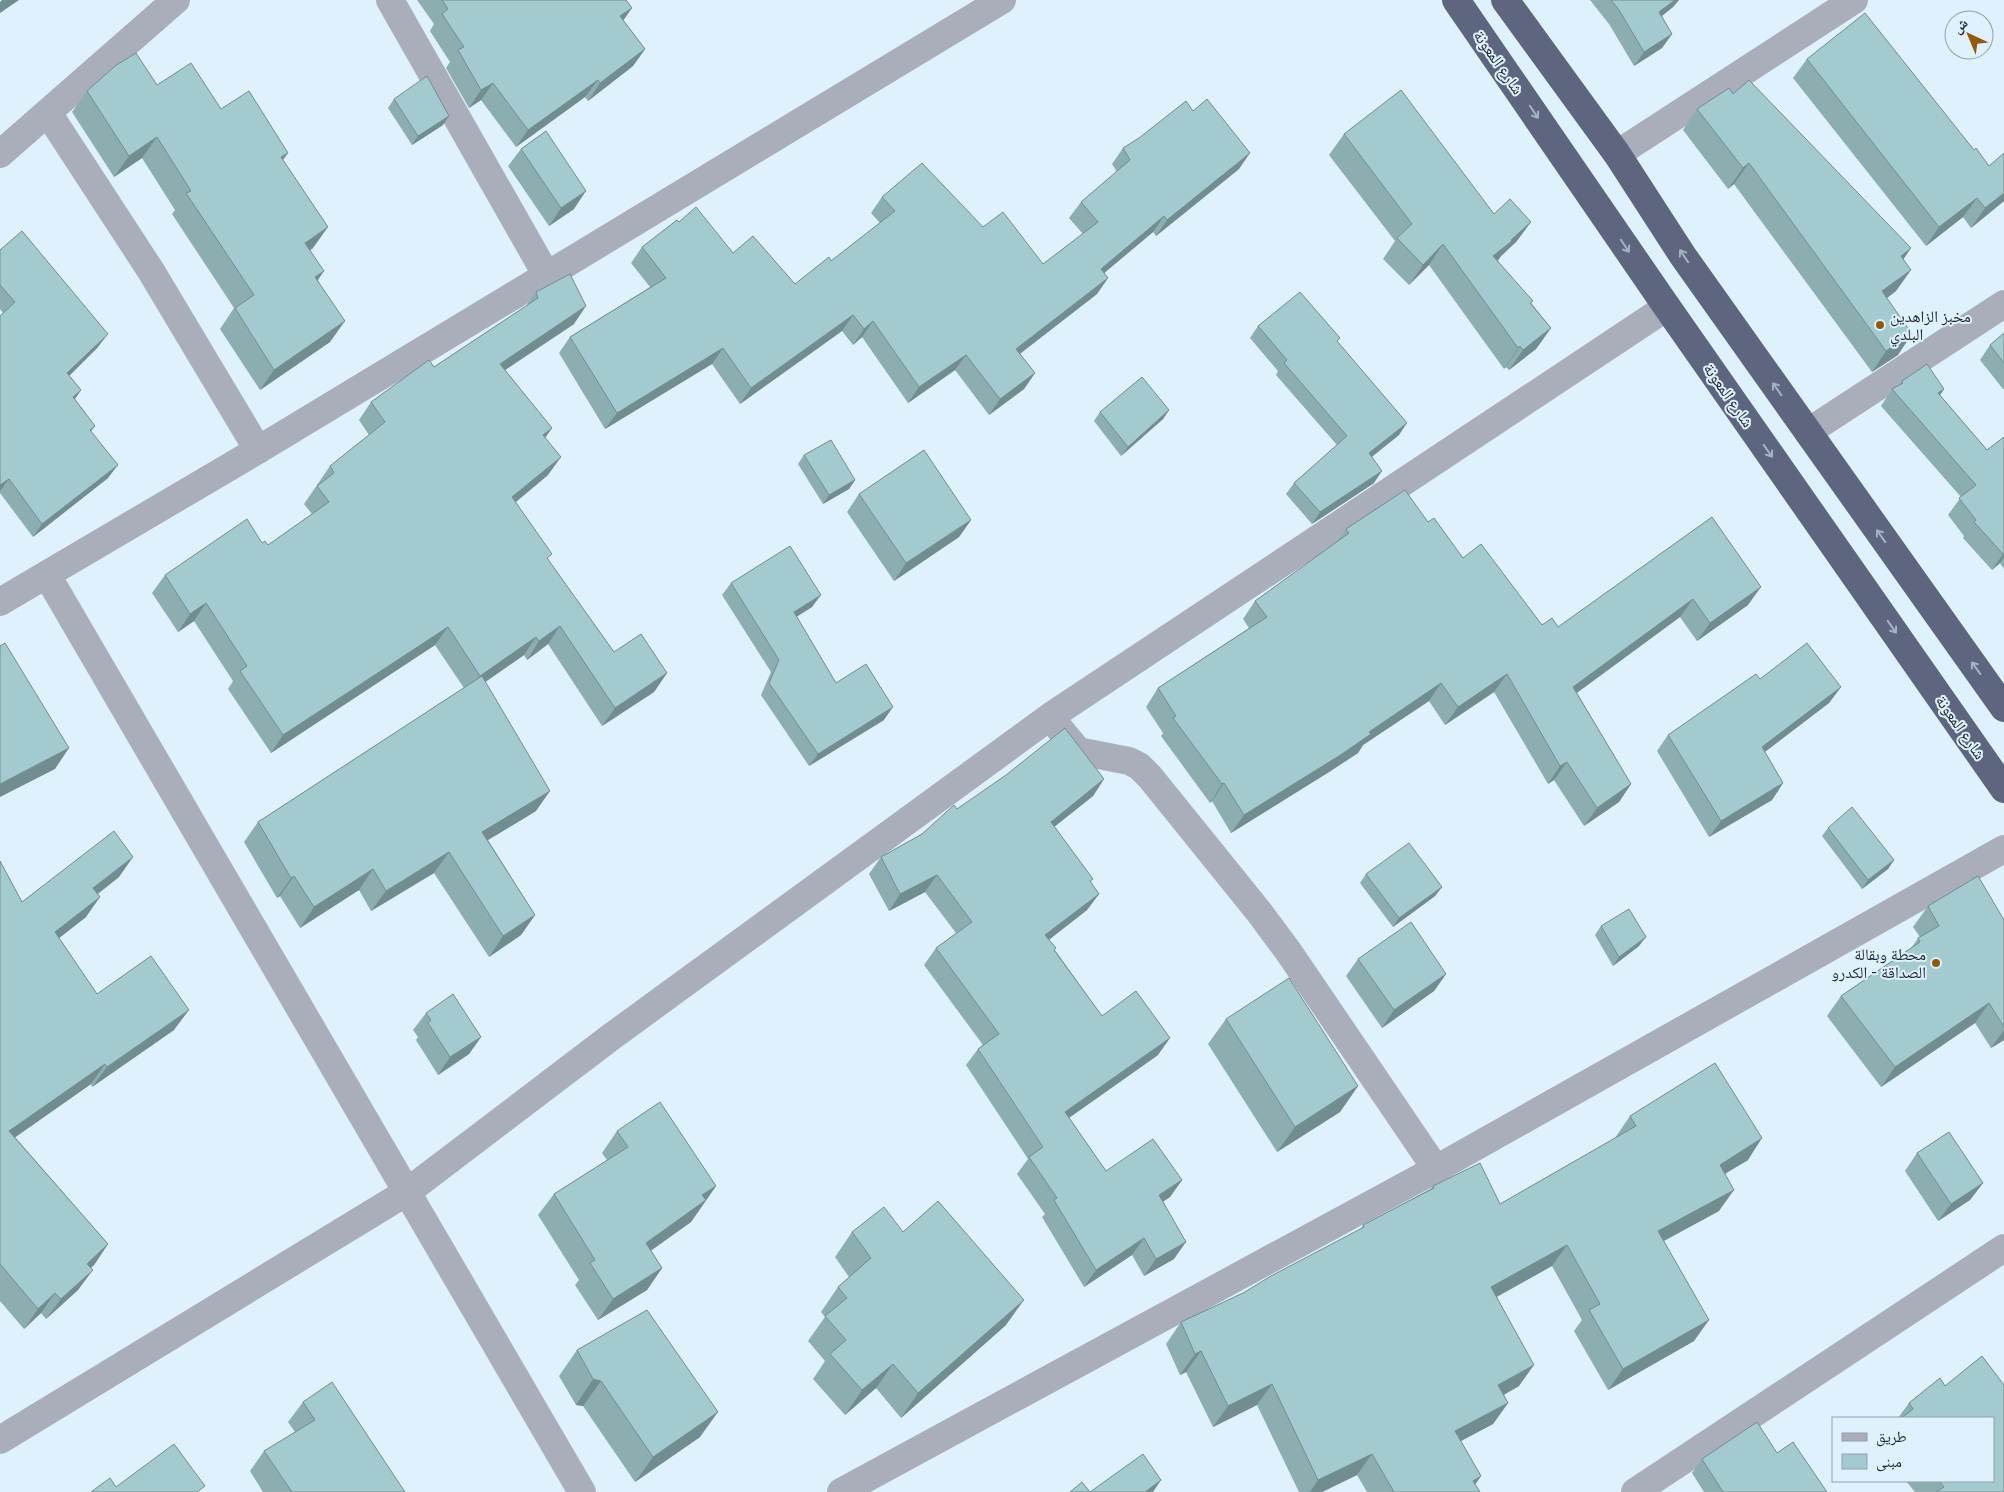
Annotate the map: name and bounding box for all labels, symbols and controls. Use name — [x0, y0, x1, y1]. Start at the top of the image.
north arrow — [1944, 10, 1994, 60]
text: ش — [1948, 14, 1972, 37]
street label: شارع المعونة — [1469, 26, 1528, 98]
one-way arrow — [1529, 105, 1539, 119]
one-way arrow — [1620, 239, 1630, 253]
one-way arrow — [1679, 249, 1689, 263]
place label: مخبز الزاهدين البلدي — [1890, 306, 1971, 347]
marker: مخبز الزاهدين البلدي — [1874, 319, 1886, 331]
street label: شارع المعونة — [1699, 359, 1758, 431]
one-way arrow — [1772, 382, 1782, 396]
one-way arrow — [1763, 444, 1773, 458]
one-way arrow — [1876, 529, 1886, 543]
one-way arrow — [1887, 620, 1897, 634]
one-way arrow — [1970, 662, 1981, 675]
street label: شارع المعونة — [1931, 691, 1990, 763]
place label: محطة وبقالة الصداقة - الكدرو — [1832, 944, 1926, 982]
marker: محطة وبقالة الصداقة - الكدرو — [1930, 957, 1942, 969]
legend — [1832, 1417, 1994, 1482]
text: طريق — [1876, 1427, 1907, 1447]
text: مبنى — [1876, 1452, 1902, 1472]

